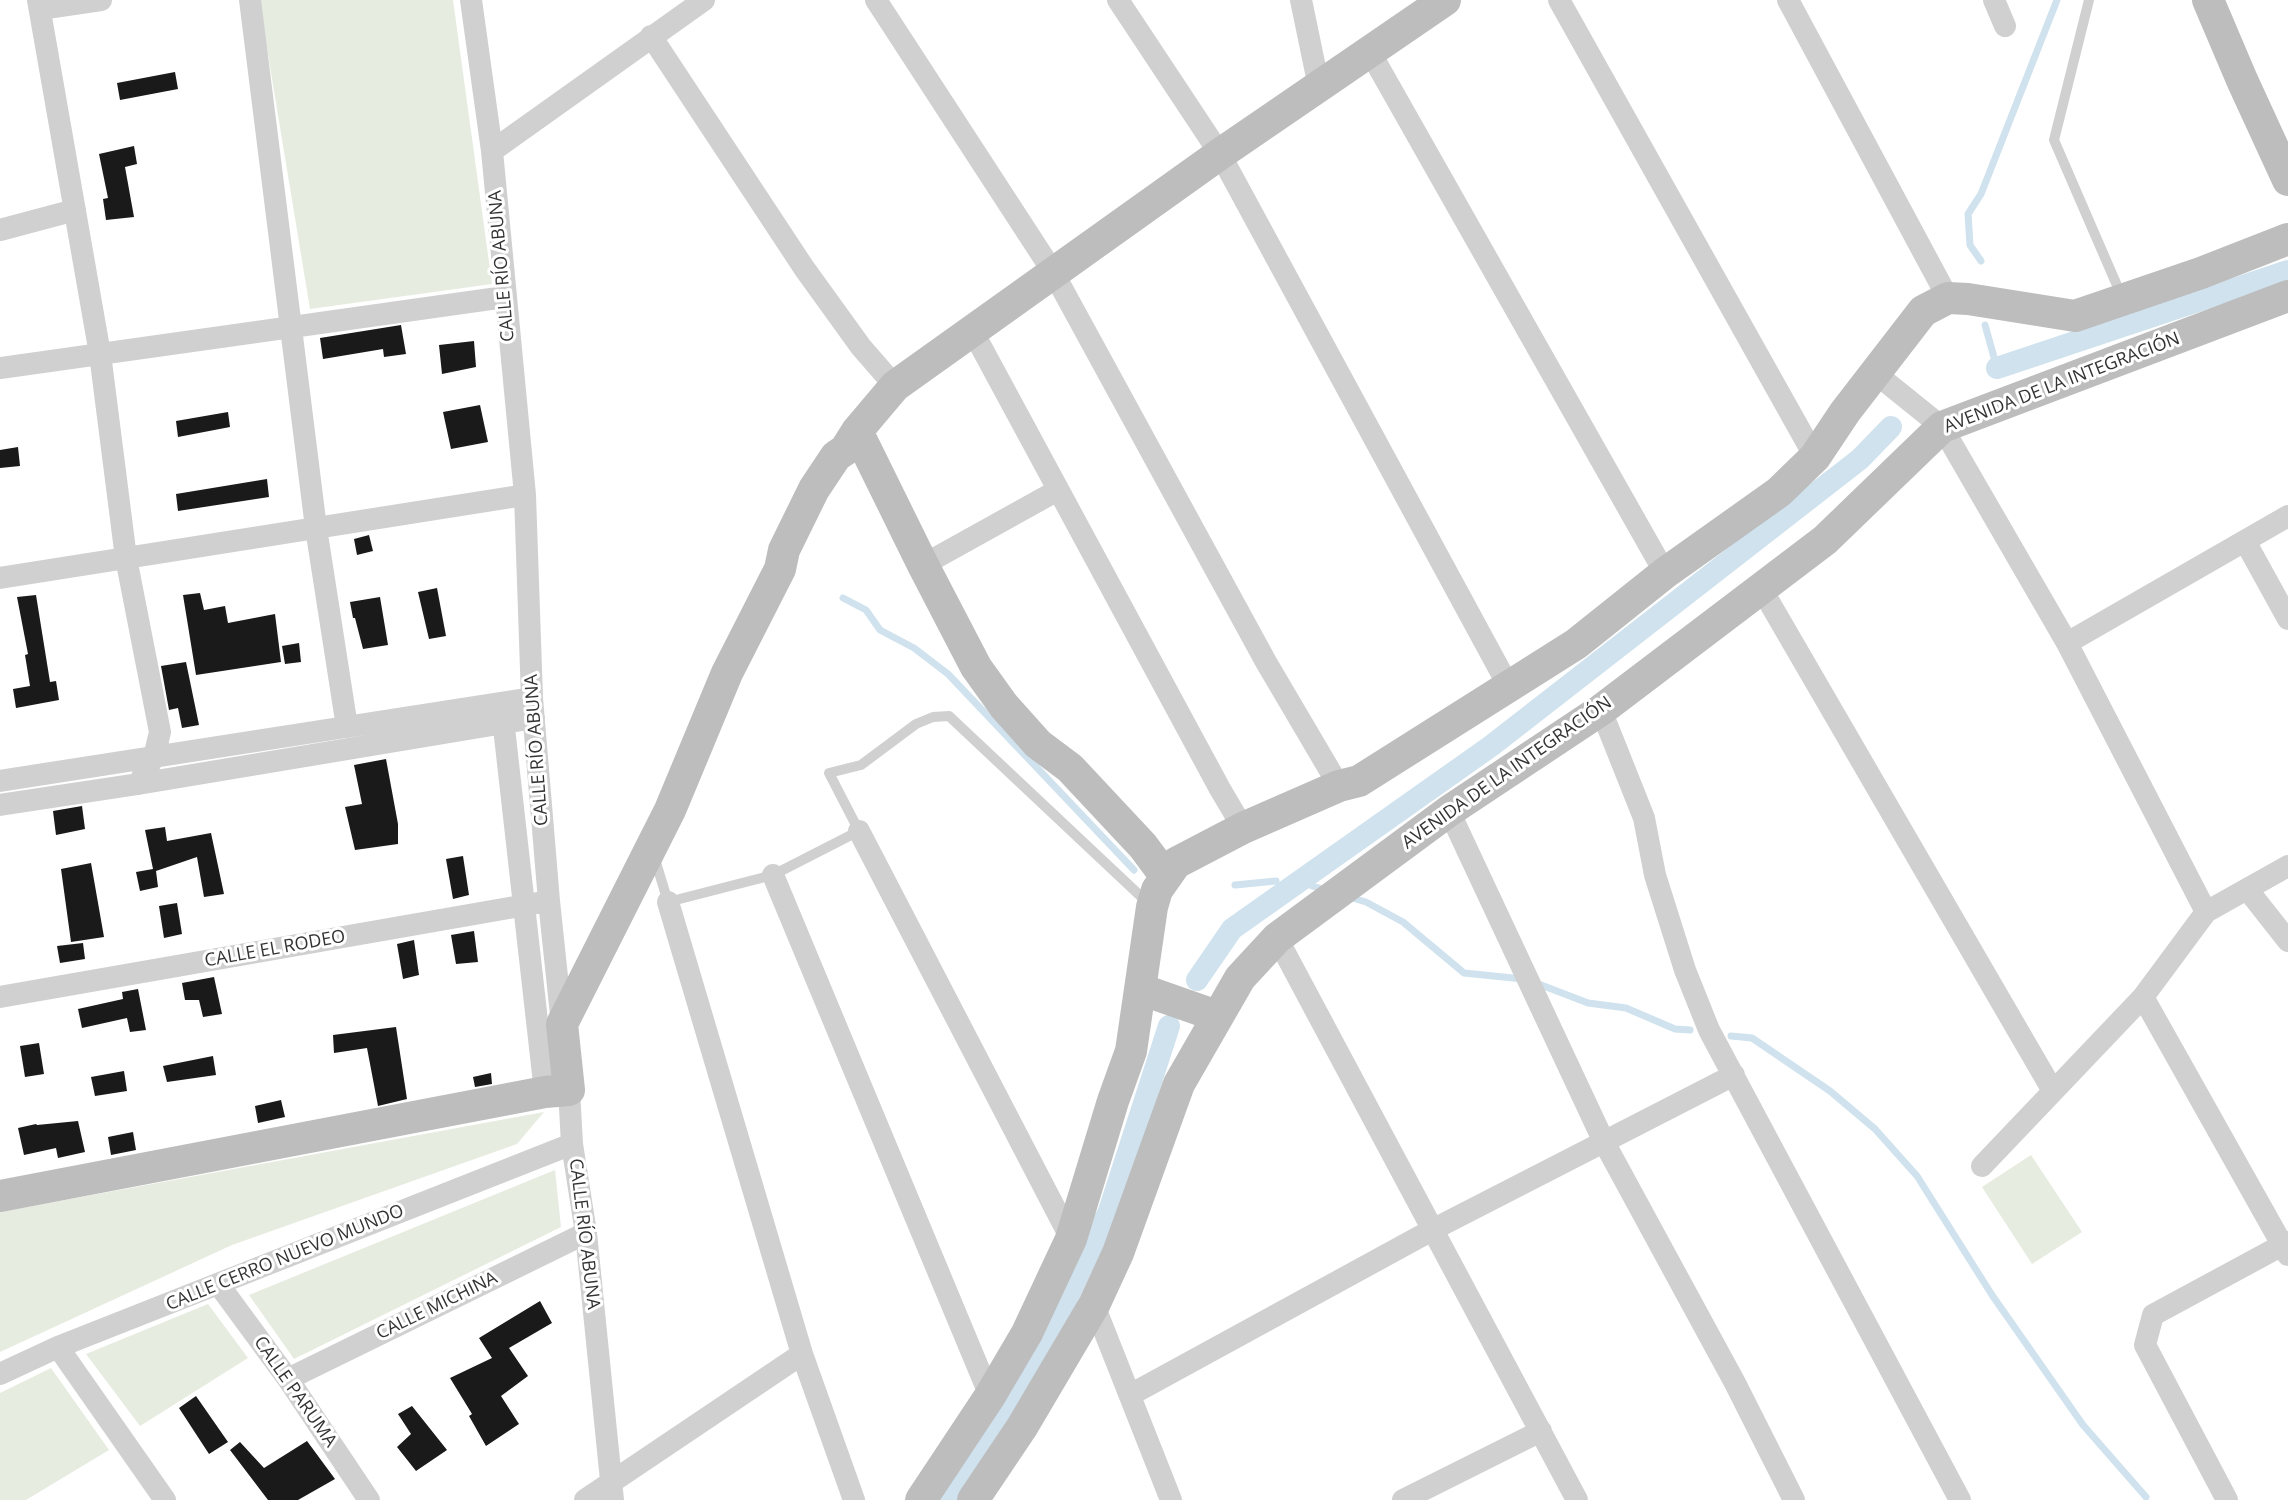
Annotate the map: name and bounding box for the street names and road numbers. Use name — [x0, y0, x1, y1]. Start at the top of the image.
street label: CALLE RÍO ABUNA — [485, 189, 519, 343]
street label: AVENIDA DE LA INTEGRACIÓN — [1941, 328, 2183, 438]
street label: CALLE RÍO ABUNA — [521, 673, 553, 827]
street label: AVENIDA DE LA INTEGRACIÓN — [1398, 692, 1616, 854]
street label: CALLE EL RODEO — [203, 926, 347, 972]
street label: CALLE RÍO ABUNA — [564, 1157, 604, 1311]
street label: CALLE CERRO NUEVO MUNDO — [163, 1200, 407, 1316]
street label: CALLE MICHINA — [373, 1267, 501, 1345]
street label: CALLE PARUMA — [249, 1332, 341, 1452]

